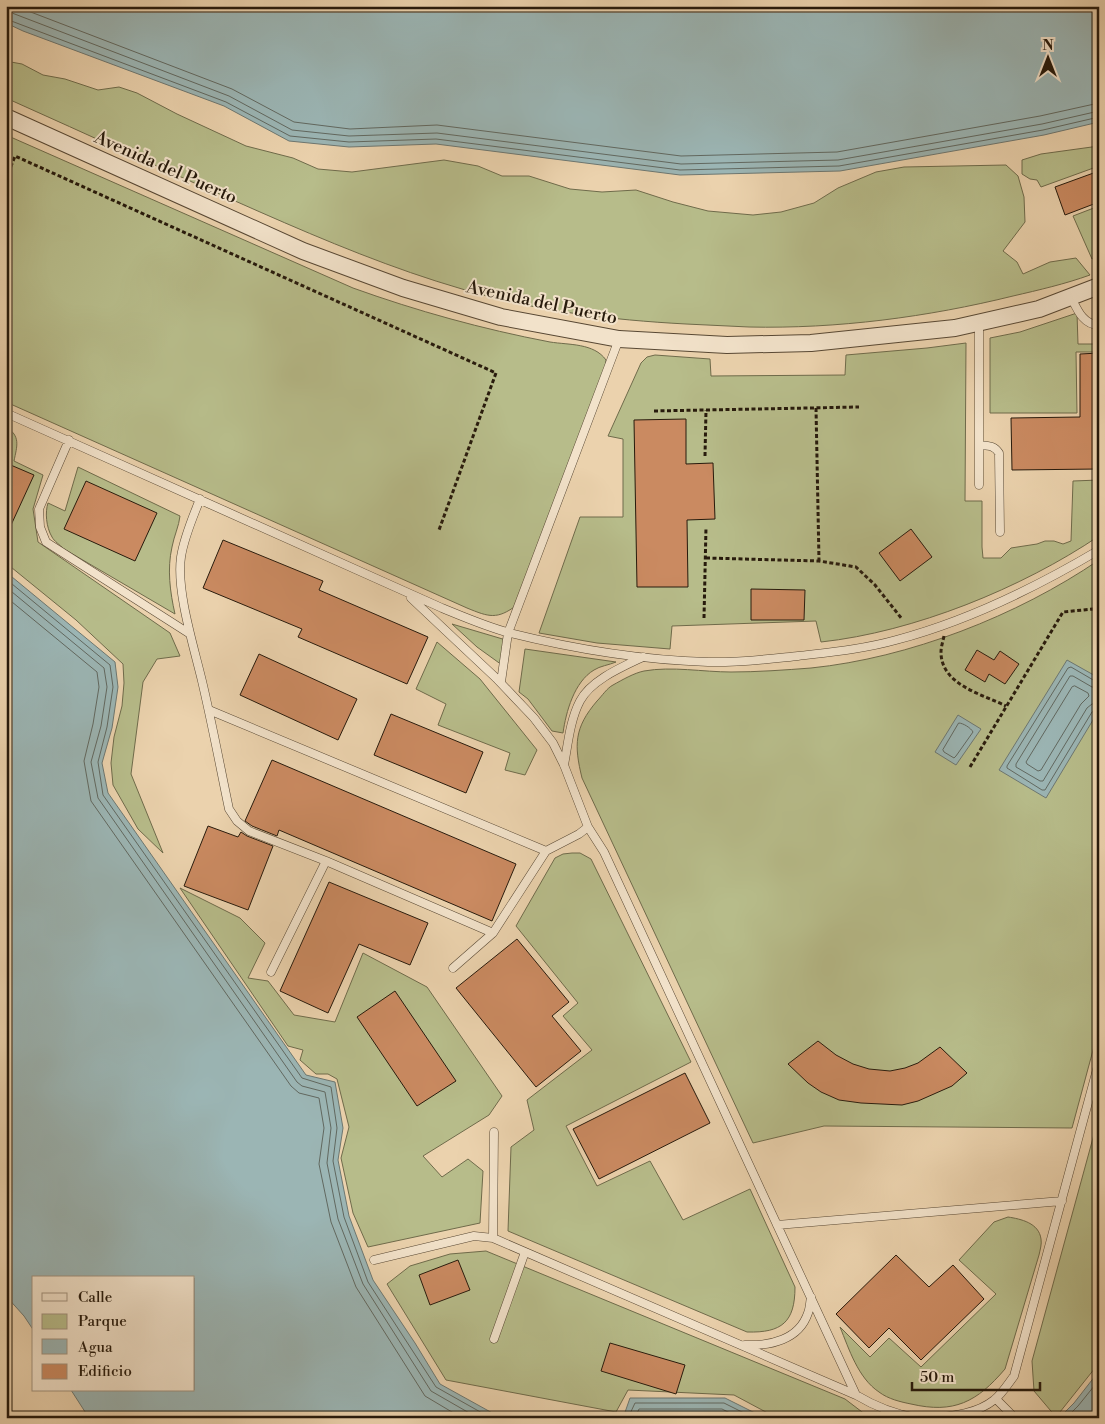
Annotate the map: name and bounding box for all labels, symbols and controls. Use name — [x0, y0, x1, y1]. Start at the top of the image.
north arrow — [1022, 32, 1072, 82]
text: N — [1042, 37, 1054, 55]
street label: Avenida del Puerto — [90, 125, 241, 209]
street label: Avenida del Puerto — [463, 275, 619, 330]
legend — [32, 1276, 195, 1392]
text: Calle — [78, 1288, 112, 1307]
text: Parque — [78, 1312, 127, 1331]
text: Agua — [77, 1338, 113, 1357]
scale bar — [912, 1359, 1040, 1391]
text: Edificio — [78, 1362, 132, 1381]
text: 50 m — [920, 1368, 954, 1387]

